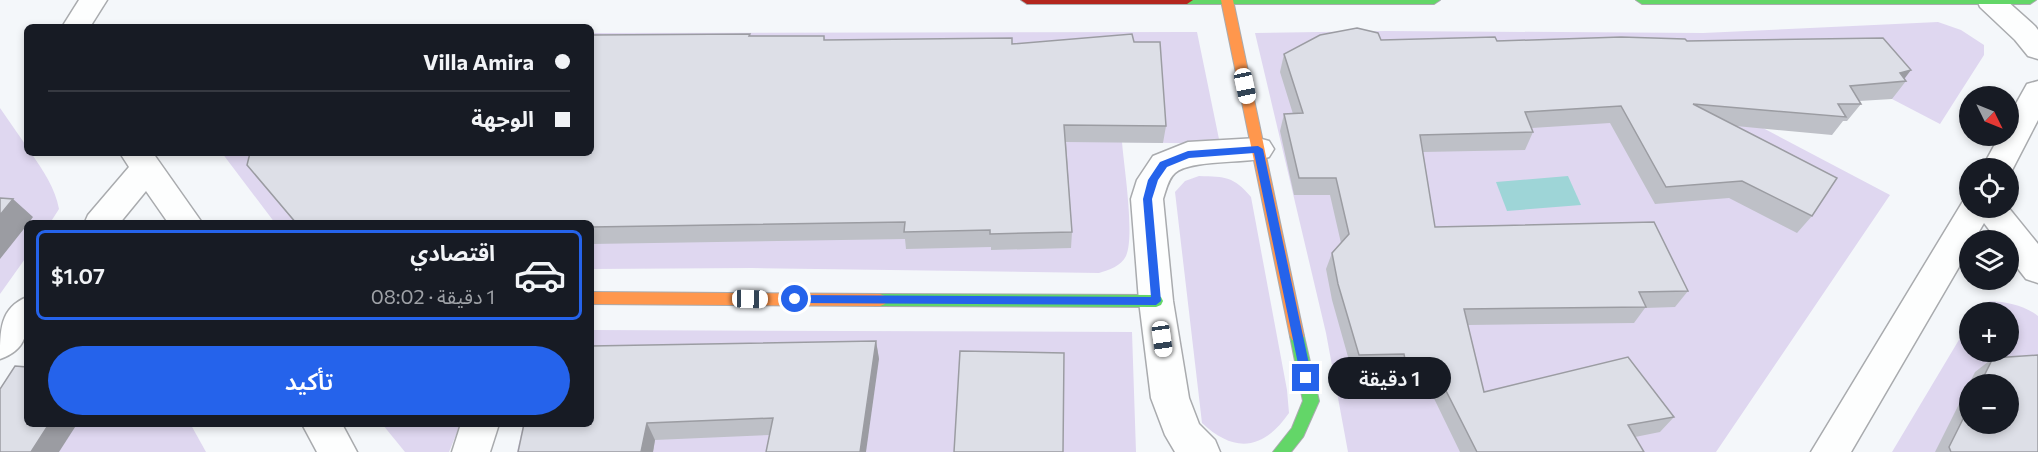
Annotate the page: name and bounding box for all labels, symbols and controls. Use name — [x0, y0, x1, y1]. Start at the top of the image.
text: Villa Amira — [423, 48, 534, 75]
car — [1232, 67, 1258, 105]
north arrow — [1959, 86, 2019, 146]
map controls — [1959, 86, 2019, 434]
text: الوجهة — [471, 105, 534, 132]
button: locate — [1959, 158, 2019, 218]
button: layers — [1959, 230, 2019, 290]
text: اقتصادي — [410, 239, 495, 266]
icon: car — [513, 248, 567, 302]
text: $1.07 — [51, 262, 105, 289]
text: 1 دقيقة · 08:02 — [371, 284, 495, 308]
route start — [781, 285, 808, 312]
car — [732, 290, 768, 308]
button: + — [1959, 302, 2019, 362]
car — [1151, 320, 1173, 358]
button: تأكيد — [48, 346, 570, 415]
callout: 1 دقيقة — [1327, 357, 1450, 399]
route end — [1292, 364, 1319, 391]
text: 1 دقيقة — [1359, 366, 1420, 390]
button: − — [1959, 374, 2019, 434]

